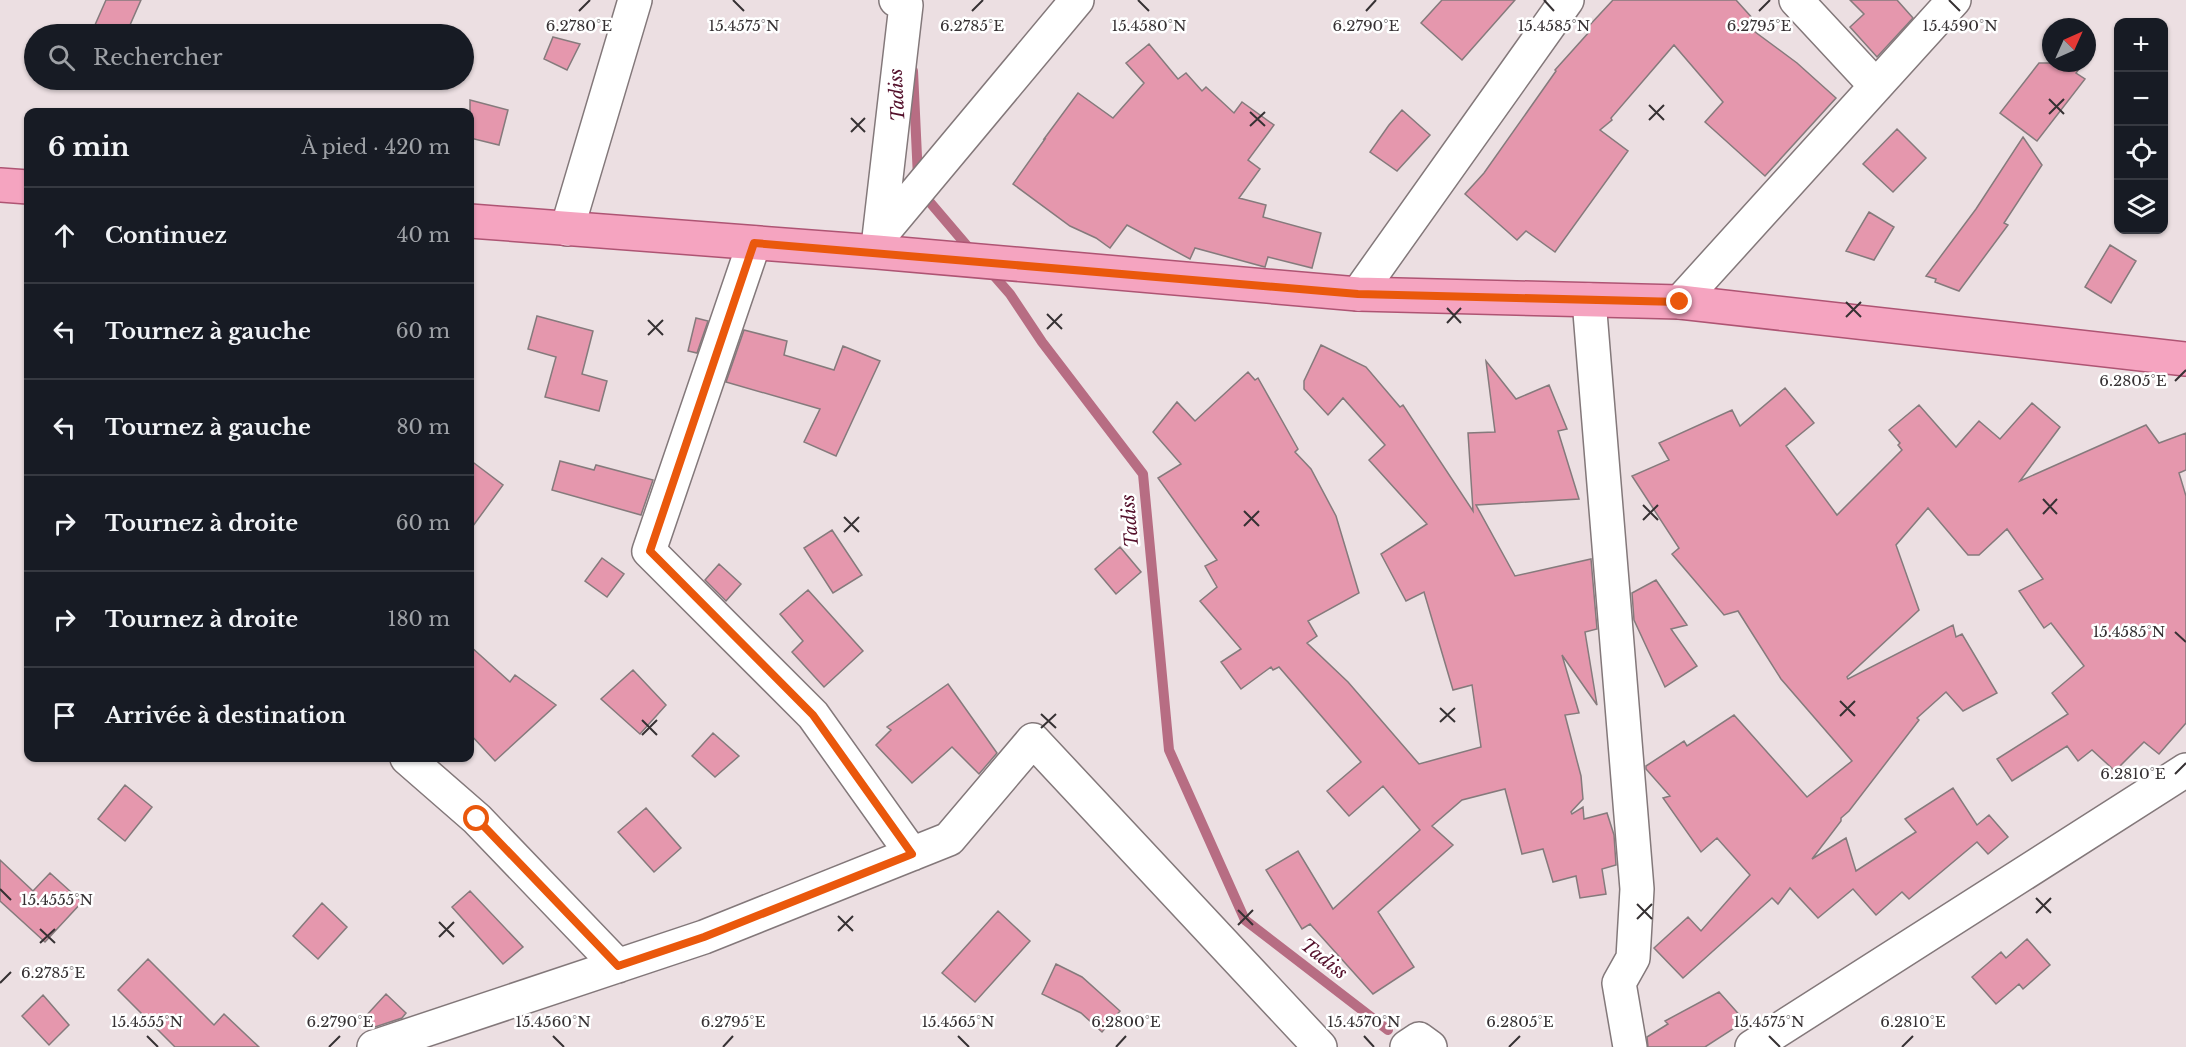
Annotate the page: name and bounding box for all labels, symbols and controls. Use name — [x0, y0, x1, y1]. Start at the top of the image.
text: 6.2780°E — [546, 16, 612, 35]
text: 15.4575°N — [709, 16, 779, 35]
text: 6.2785°E — [940, 16, 1004, 35]
text: 15.4580°N — [1112, 16, 1186, 35]
text: 6.2790°E — [1333, 16, 1400, 35]
text: 15.4585°N — [1518, 16, 1590, 35]
text: 6.2795°E — [1727, 16, 1791, 35]
text: 15.4590°N — [1922, 16, 1998, 35]
north arrow — [2042, 18, 2096, 72]
map controls — [2114, 18, 2168, 234]
button: + — [2114, 18, 2168, 72]
search box — [24, 24, 474, 90]
icon: search — [45, 41, 78, 74]
text: Rechercher — [93, 44, 223, 71]
water label: Tadiss — [885, 68, 909, 122]
button: − — [2114, 72, 2168, 126]
button: locate — [2114, 126, 2168, 180]
text: 6 min — [48, 131, 129, 163]
text: À pied · 420 m — [302, 135, 450, 159]
button: layers — [2114, 180, 2168, 234]
icon: ahead — [48, 219, 81, 252]
text: Continuez — [105, 222, 227, 249]
text: 40 m — [397, 223, 450, 247]
route end — [1666, 288, 1692, 314]
icon: left — [48, 315, 81, 348]
text: Tournez à gauche — [105, 318, 311, 345]
text: 60 m — [396, 319, 450, 343]
text: 6.2805°E — [2099, 371, 2167, 390]
icon: left — [48, 411, 81, 444]
text: Tournez à gauche — [105, 414, 311, 441]
text: 80 m — [396, 415, 450, 439]
water label: Tadiss — [1117, 493, 1143, 548]
icon: right — [48, 507, 81, 540]
text: Tournez à droite — [105, 510, 298, 537]
text: 60 m — [396, 511, 450, 535]
icon: right — [48, 603, 81, 636]
text: Tournez à droite — [105, 606, 298, 633]
text: 180 m — [387, 607, 450, 631]
text: 15.4585°N — [2093, 622, 2165, 641]
icon: arrive — [48, 699, 81, 732]
text: Arrivée à destination — [105, 702, 346, 729]
text: 6.2810°E — [2100, 764, 2166, 783]
route start — [463, 805, 489, 831]
text: 15.4555°N — [21, 890, 93, 909]
water label: Tadiss — [1296, 934, 1352, 984]
text: 6.2785°E — [21, 963, 85, 982]
text: 15.4555°N — [111, 1012, 183, 1031]
text: 6.2790°E — [307, 1012, 374, 1031]
text: 15.4560°N — [515, 1012, 591, 1031]
text: 6.2795°E — [701, 1012, 765, 1031]
text: 15.4565°N — [921, 1012, 995, 1031]
text: 6.2800°E — [1091, 1012, 1161, 1031]
text: 15.4570°N — [1327, 1012, 1401, 1031]
text: 6.2805°E — [1486, 1012, 1554, 1031]
text: 15.4575°N — [1734, 1012, 1804, 1031]
text: 6.2810°E — [1880, 1012, 1946, 1031]

